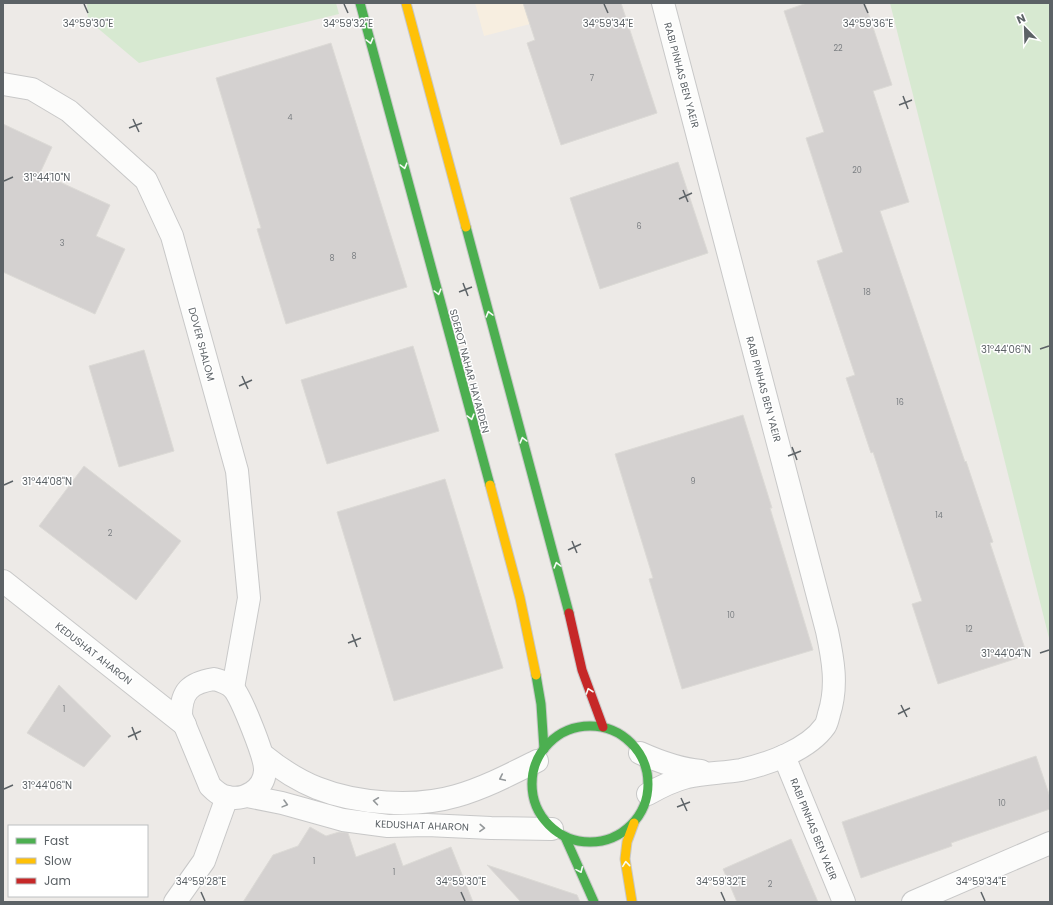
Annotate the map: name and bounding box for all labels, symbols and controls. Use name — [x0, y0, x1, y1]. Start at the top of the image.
north arrow — [1005, 8, 1045, 48]
text: N — [1014, 10, 1028, 28]
text: 34°59'30"E — [63, 16, 113, 31]
text: 34°59'32"E — [323, 16, 373, 31]
text: 34°59'34"E — [583, 16, 633, 31]
text: 34°59'36"E — [843, 16, 893, 31]
street label: RABI PINHAS BEN YAEIR — [660, 21, 703, 130]
one-way arrow — [365, 37, 374, 44]
house number: 22 — [833, 43, 843, 54]
house number: 7 — [590, 73, 595, 84]
house number: 4 — [287, 112, 293, 123]
one-way arrow — [399, 162, 408, 169]
house number: 20 — [852, 165, 862, 176]
text: 31°44'10"N — [24, 170, 70, 185]
house number: 6 — [636, 221, 642, 232]
house number: 3 — [60, 238, 65, 249]
house number: 8 — [351, 251, 357, 262]
house number: 8 — [329, 253, 335, 264]
house number: 18 — [863, 287, 871, 298]
one-way arrow — [433, 288, 441, 295]
street label: DOVER SHALOM — [184, 306, 219, 383]
street label: SDEROT NAHAR HAYARDEN — [446, 307, 493, 435]
one-way arrow — [486, 311, 494, 317]
street label: RABI PINHAS BEN YAEIR — [742, 335, 785, 444]
text: 31°44'06"N — [981, 342, 1031, 357]
house number: 16 — [896, 397, 904, 408]
one-way arrow — [466, 414, 475, 421]
one-way arrow — [519, 436, 528, 443]
text: 31°44'08"N — [22, 474, 72, 489]
house number: 9 — [690, 476, 696, 487]
house number: 14 — [935, 510, 943, 521]
house number: 2 — [108, 528, 113, 539]
one-way arrow — [553, 562, 562, 569]
house number: 10 — [727, 610, 735, 621]
street label: KEDUSHAT AHARON — [52, 619, 135, 688]
house number: 12 — [965, 624, 973, 635]
text: 31°44'04"N — [981, 646, 1031, 661]
one-way arrow — [585, 688, 594, 695]
house number: 1 — [63, 704, 65, 715]
one-way arrow — [499, 773, 506, 781]
street label: RABI PINHAS BEN YAEIR — [786, 776, 841, 882]
text: 31°44'06"N — [22, 778, 72, 793]
one-way arrow — [373, 797, 379, 806]
house number: 10 — [998, 798, 1006, 809]
one-way arrow — [282, 799, 288, 807]
street label: KEDUSHAT AHARON — [375, 816, 469, 835]
one-way arrow — [479, 823, 485, 832]
legend — [8, 825, 148, 897]
text: Fast — [44, 832, 69, 849]
text: Slow — [44, 852, 72, 869]
house number: 1 — [313, 856, 315, 867]
one-way arrow — [621, 860, 630, 867]
one-way arrow — [575, 866, 583, 873]
house number: 1 — [393, 867, 395, 878]
text: Jam — [44, 872, 71, 889]
text: 34°59'28"E — [176, 874, 226, 889]
text: 34°59'30"E — [436, 874, 486, 889]
text: 34°59'32"E — [696, 874, 746, 889]
text: 34°59'34"E — [956, 874, 1006, 889]
house number: 2 — [768, 879, 773, 890]

